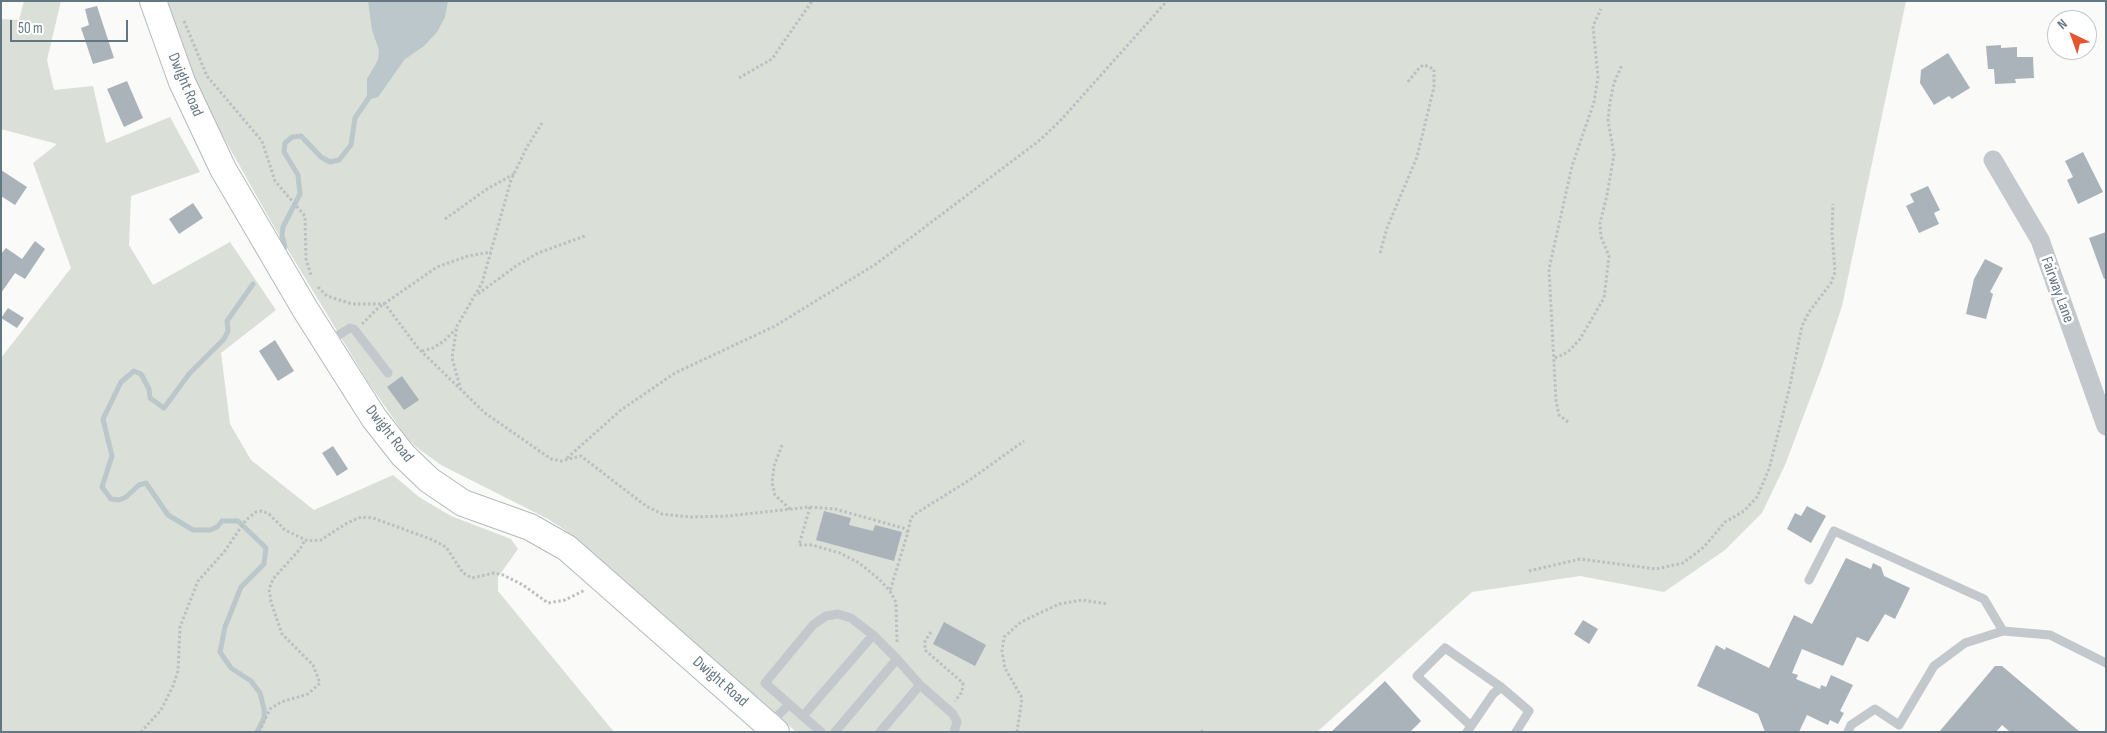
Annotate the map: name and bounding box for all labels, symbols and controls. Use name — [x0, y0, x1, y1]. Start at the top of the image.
scale bar — [12, 10, 130, 42]
north arrow — [2047, 10, 2097, 60]
text: N — [2054, 15, 2071, 33]
text: 50 m — [18, 19, 43, 38]
street label: Dwight Road — [163, 50, 207, 120]
street label: Fairway Lane — [2036, 254, 2078, 326]
street label: Dwight Road — [361, 402, 417, 466]
street label: Dwight Road — [688, 653, 752, 711]

